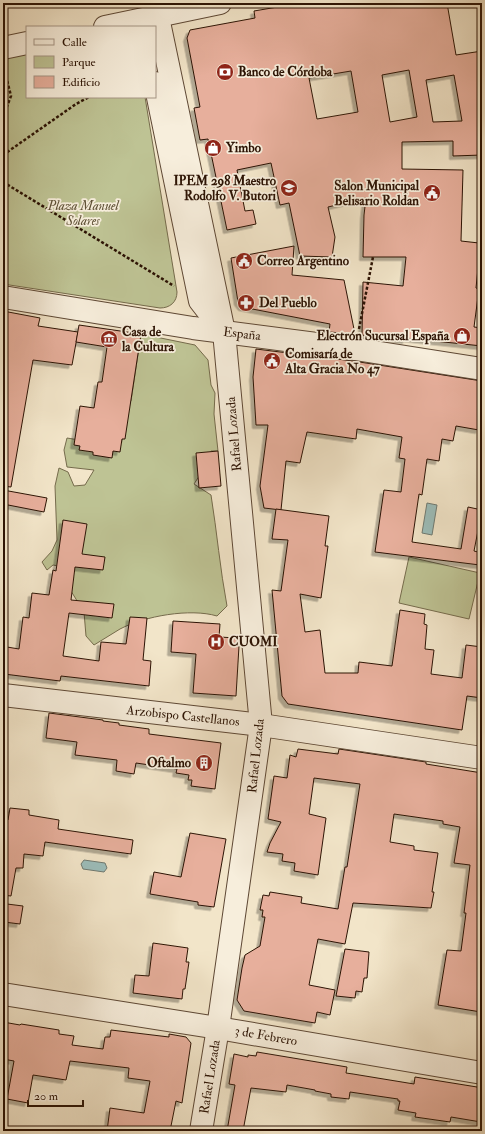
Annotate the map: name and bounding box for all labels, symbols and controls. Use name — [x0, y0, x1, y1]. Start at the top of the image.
legend — [26, 26, 156, 98]
text: Calle — [62, 35, 87, 50]
text: Parque — [62, 55, 96, 70]
bank icon: Banco de Córdoba — [215, 62, 235, 82]
place label: Banco de Córdoba — [238, 64, 333, 80]
text: Edificio — [62, 75, 100, 90]
shop icon: Yimbo — [203, 138, 223, 158]
place label: Yimbo — [225, 140, 262, 156]
place label: IPEM 298 Maestro Rodolfo V. Butori — [173, 173, 277, 204]
school or university icon: IPEM 298 Maestro Rodolfo V. Butori — [279, 178, 299, 198]
place label: Salon Municipal Belisario Roldan — [334, 178, 420, 209]
public building icon: Salon Municipal Belisario Roldan — [422, 183, 442, 203]
park label: Plaza Manuel Solares — [47, 198, 119, 229]
public building icon: Correo Argentino — [234, 251, 254, 271]
place label: Correo Argentino — [257, 253, 350, 270]
pharmacy icon: Del Pueblo — [236, 293, 256, 313]
place label: Del Pueblo — [259, 295, 317, 311]
place label: Casa de la Cultura — [121, 324, 175, 355]
street label: España — [222, 324, 262, 345]
shop icon: Electrón Sucursal España — [452, 326, 472, 346]
place label: Electrón Sucursal España — [317, 328, 450, 345]
museum icon: Casa de la Cultura — [99, 329, 119, 349]
place label: Comisaría de Alta Gracia No 47 — [284, 346, 381, 377]
public building icon: Comisaría de Alta Gracia No 47 — [262, 351, 282, 371]
street label: Rafael Lozada — [223, 395, 245, 472]
hospital icon: CUOMI — [206, 632, 226, 652]
place label: CUOMI — [229, 634, 278, 650]
street label: Arzobispo Castellanos — [124, 702, 241, 731]
street label: Rafael Lozada — [244, 717, 268, 794]
building icon: Oftalmo — [194, 753, 214, 773]
place label: Oftalmo — [147, 755, 192, 771]
street label: 3 de Febrero — [233, 1023, 299, 1049]
street label: Rafael Lozada — [196, 1038, 224, 1115]
scale bar — [28, 1082, 83, 1108]
text: 20 m — [34, 1089, 59, 1104]

